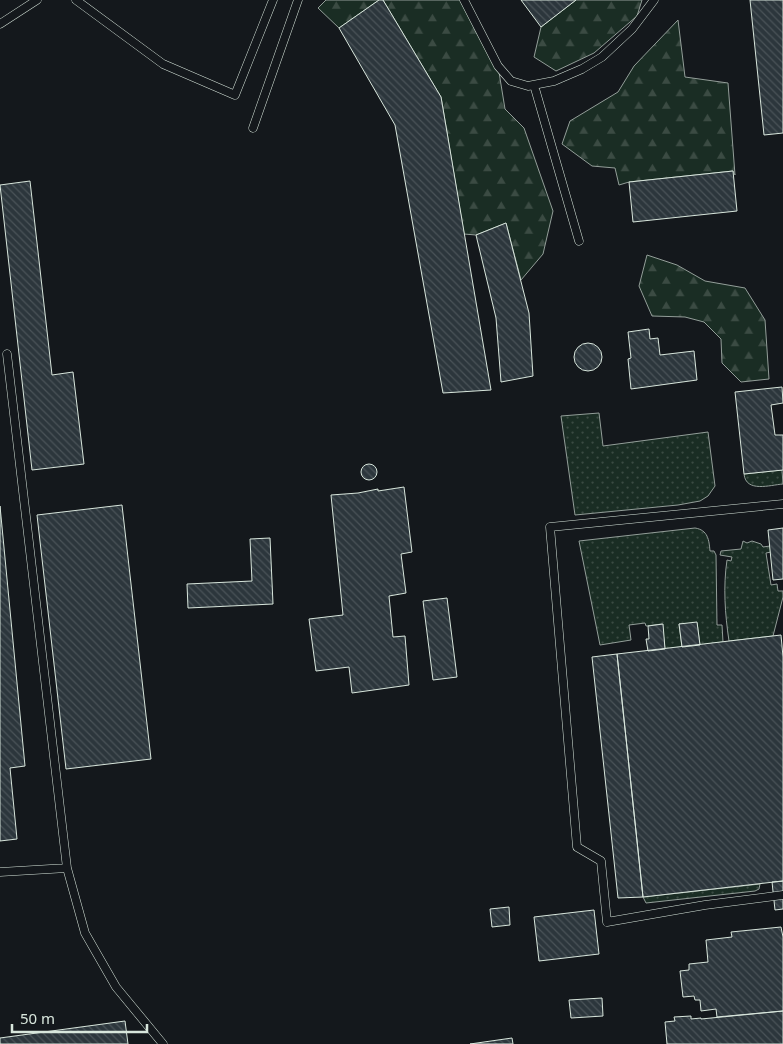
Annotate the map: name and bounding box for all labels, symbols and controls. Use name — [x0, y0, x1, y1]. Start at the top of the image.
scale bar — [12, 1002, 148, 1034]
text: 50 m — [20, 1008, 55, 1028]

